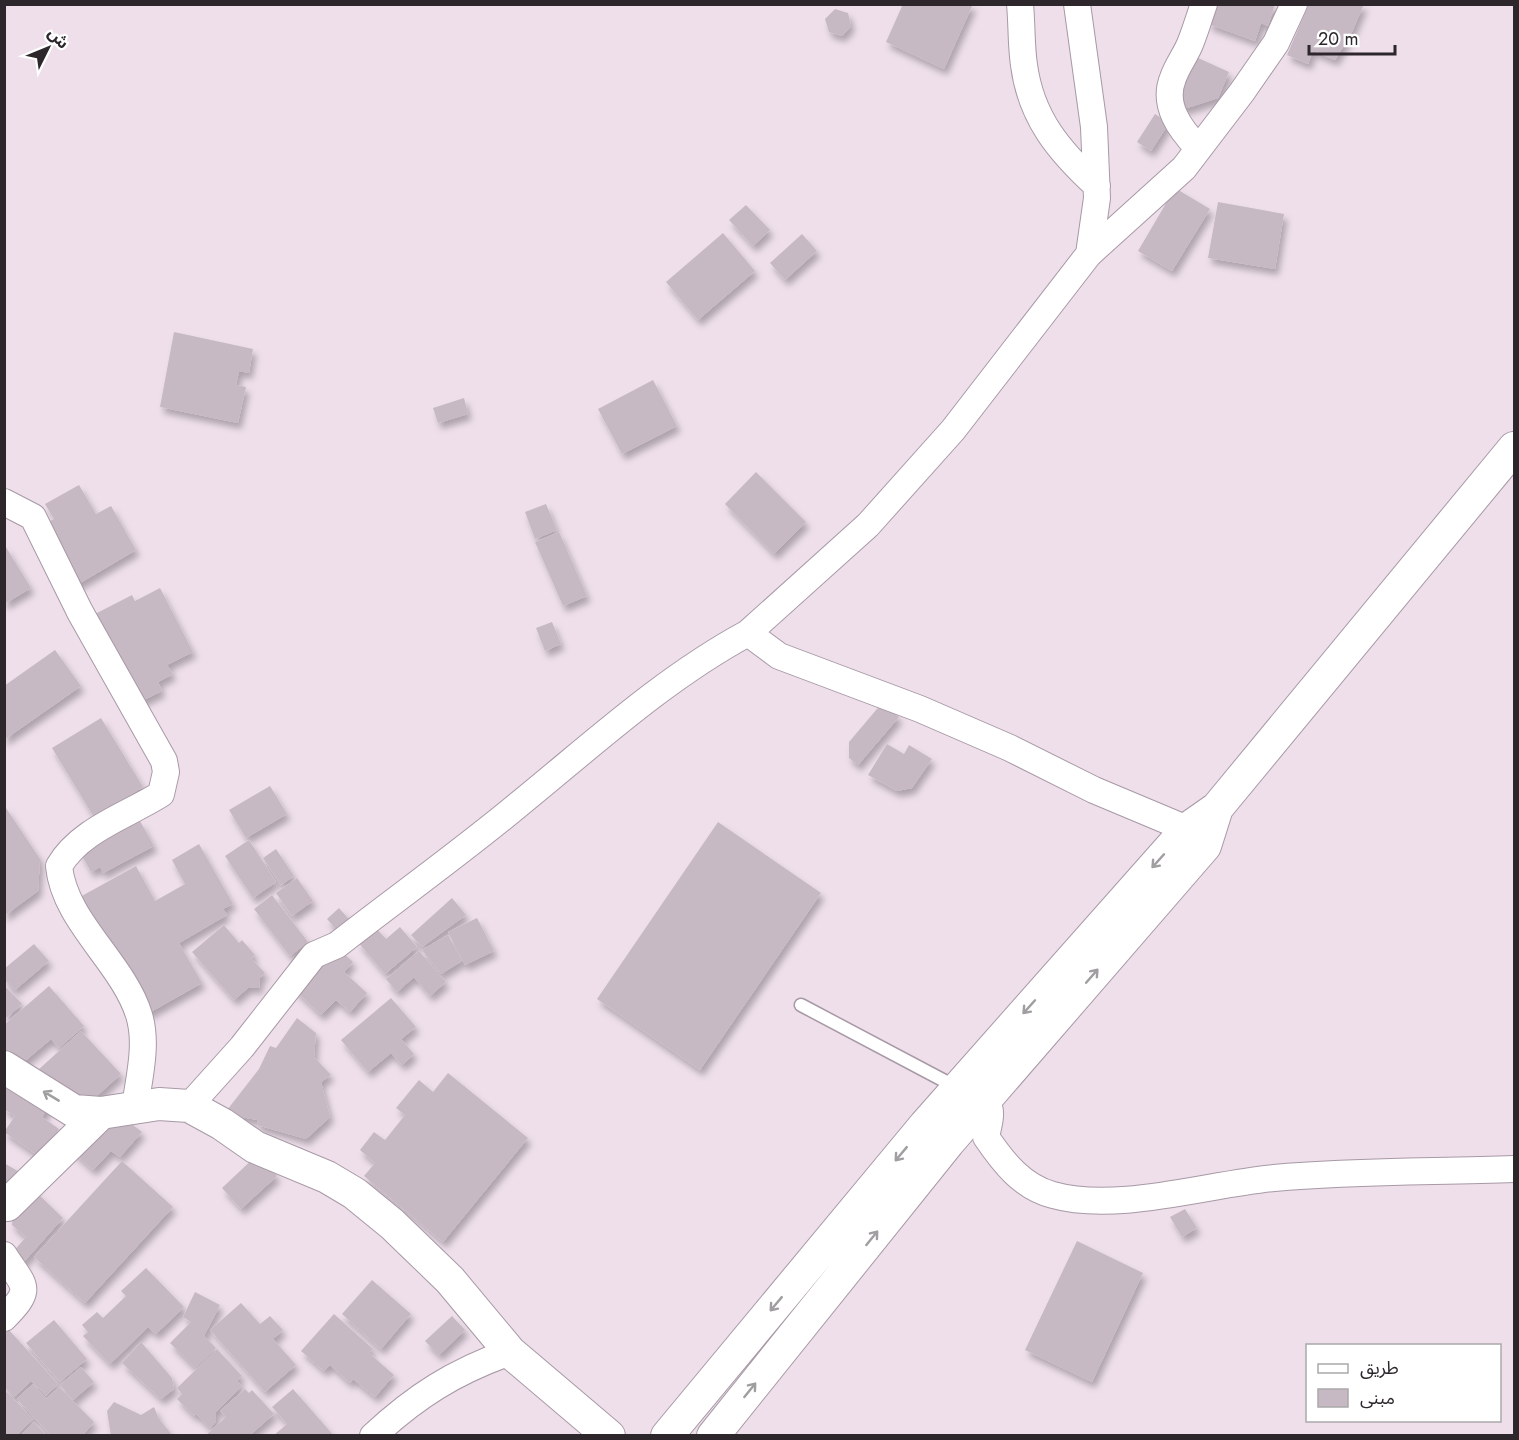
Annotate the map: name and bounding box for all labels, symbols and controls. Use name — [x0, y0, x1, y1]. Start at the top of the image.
north arrow — [18, 18, 78, 78]
scale bar — [1309, 18, 1394, 56]
text: ش — [43, 22, 75, 54]
text: 20 m — [1318, 26, 1358, 52]
one-way arrow — [1151, 853, 1165, 868]
one-way arrow — [1086, 968, 1099, 984]
one-way arrow — [1022, 999, 1036, 1014]
one-way arrow — [43, 1090, 60, 1102]
one-way arrow — [894, 1146, 908, 1161]
one-way arrow — [865, 1230, 878, 1246]
one-way arrow — [770, 1296, 783, 1312]
legend — [1306, 1344, 1501, 1422]
text: طريق — [1360, 1355, 1399, 1381]
one-way arrow — [743, 1382, 756, 1398]
text: مبنى — [1360, 1385, 1395, 1411]

